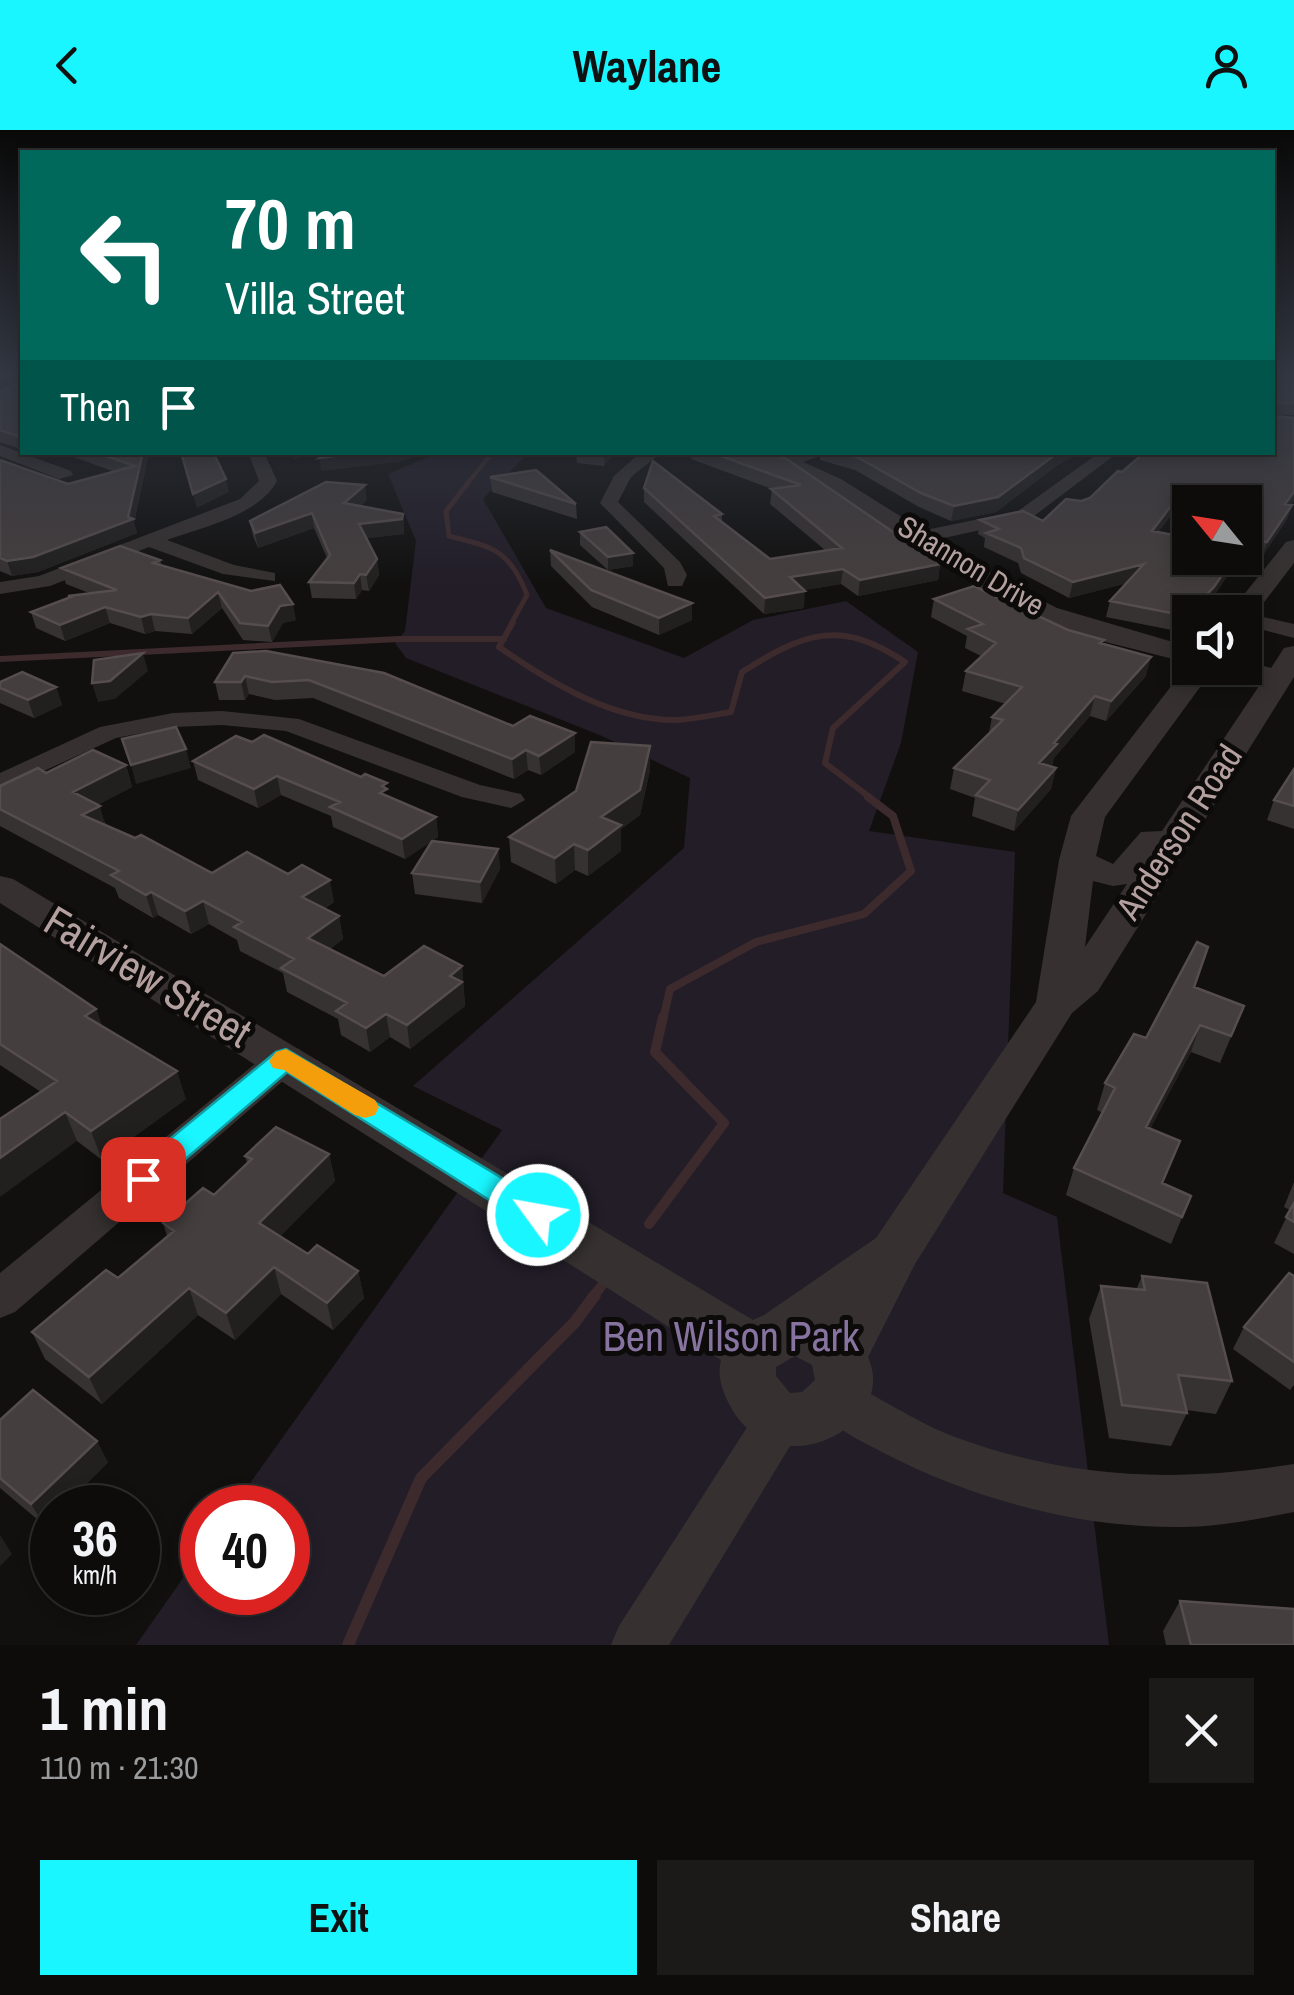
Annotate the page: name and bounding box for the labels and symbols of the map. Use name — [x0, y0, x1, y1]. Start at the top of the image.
north arrow — [1172, 485, 1262, 575]
street label: Shannon Drive — [891, 506, 1052, 625]
street label: Anderson Road — [1104, 735, 1253, 929]
street label: Fairview Street — [34, 892, 262, 1060]
pin — [101, 1137, 186, 1222]
position arrow — [486, 1163, 590, 1267]
park label: Ben Wilson Park — [603, 1308, 860, 1364]
speed limit sign: 40 — [180, 1485, 310, 1615]

